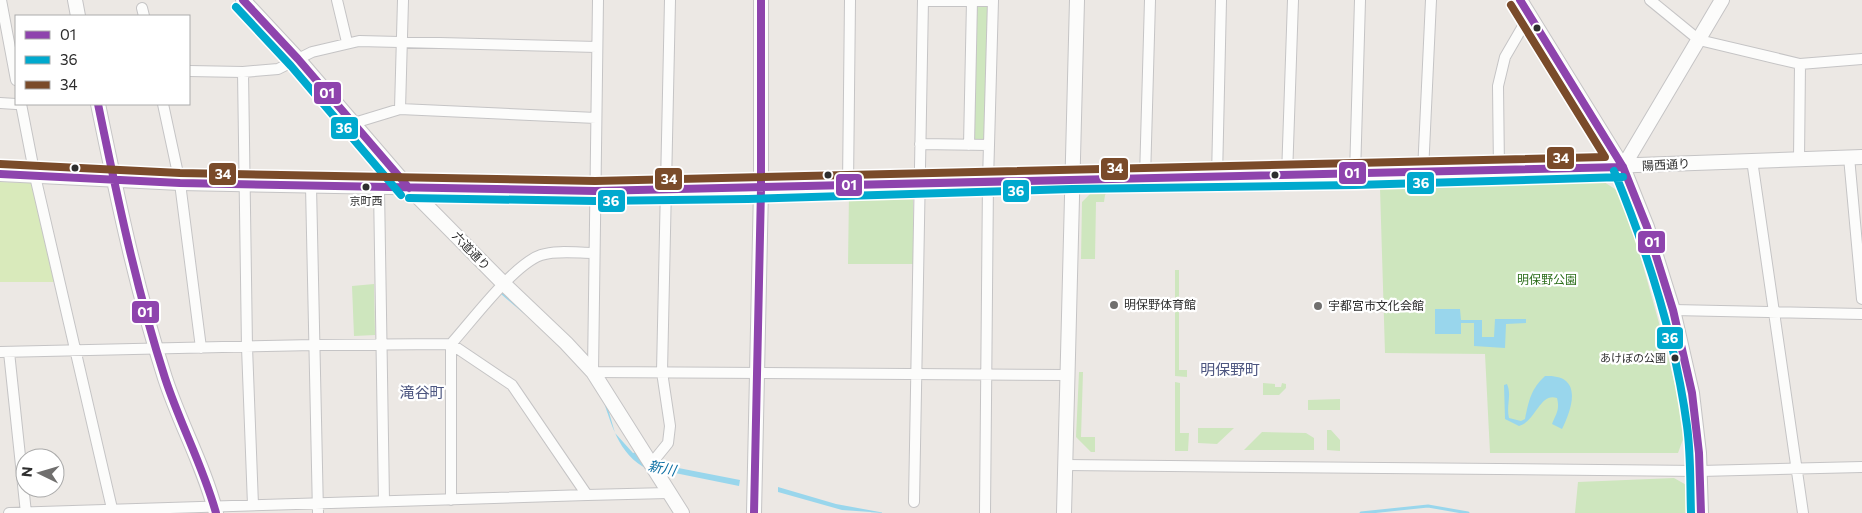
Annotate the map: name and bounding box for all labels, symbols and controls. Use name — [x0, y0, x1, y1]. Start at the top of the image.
legend — [15, 15, 190, 105]
unlabelled marker — [1532, 23, 1542, 33]
text: 01 — [60, 25, 76, 43]
text: 36 — [60, 50, 78, 68]
text: 34 — [60, 75, 78, 93]
line badge: 01 — [313, 81, 342, 105]
text: 01 — [319, 84, 335, 101]
line badge: 36 — [330, 116, 359, 140]
text: 36 — [336, 119, 353, 136]
line badge: 34 — [1546, 146, 1575, 170]
text: 34 — [1553, 149, 1570, 166]
street label: 陽西通り — [1642, 156, 1690, 172]
line badge: 34 — [1100, 157, 1129, 181]
text: 34 — [1107, 159, 1124, 176]
line badge: 01 — [1338, 161, 1367, 185]
line badge: 34 — [208, 162, 237, 186]
unlabelled marker — [70, 163, 80, 173]
text: 01 — [1344, 164, 1360, 181]
text: 34 — [215, 165, 232, 182]
line badge: 34 — [654, 167, 683, 191]
text: 34 — [661, 170, 678, 187]
unlabelled marker — [823, 170, 833, 180]
unlabelled marker — [1270, 170, 1280, 180]
line badge: 36 — [1406, 171, 1435, 195]
line badge: 01 — [835, 173, 863, 197]
text: 36 — [1413, 174, 1430, 191]
text: 01 — [841, 176, 857, 193]
line badge: 36 — [1002, 179, 1030, 203]
marker: 京町西 — [361, 182, 371, 192]
text: 36 — [1008, 182, 1025, 199]
line badge: 36 — [597, 189, 626, 213]
text: 36 — [603, 192, 620, 209]
place label: 京町西 — [350, 194, 383, 207]
street label: 六道通り — [450, 228, 493, 272]
line badge: 01 — [1637, 230, 1666, 254]
text: 01 — [1644, 233, 1660, 250]
park label: 明保野公園 — [1517, 272, 1577, 286]
place label: 明保野体育館 — [1124, 297, 1196, 311]
place label: 宇都宮市文化会館 — [1328, 298, 1424, 312]
marker: 明保野体育館 — [1108, 299, 1120, 311]
line badge: 01 — [131, 300, 160, 324]
marker: 宇都宮市文化会館 — [1312, 300, 1324, 312]
text: 01 — [137, 303, 153, 320]
line badge: 36 — [1656, 326, 1684, 350]
text: 36 — [1662, 329, 1679, 346]
place label: あけぼの公園 — [1600, 351, 1666, 364]
marker: あけぼの公園 — [1670, 353, 1680, 363]
district label: 明保野町 — [1200, 360, 1260, 378]
district label: 滝谷町 — [399, 383, 445, 401]
north arrow — [15, 448, 65, 498]
water label: 新川 — [647, 456, 679, 479]
text: N — [18, 466, 35, 478]

